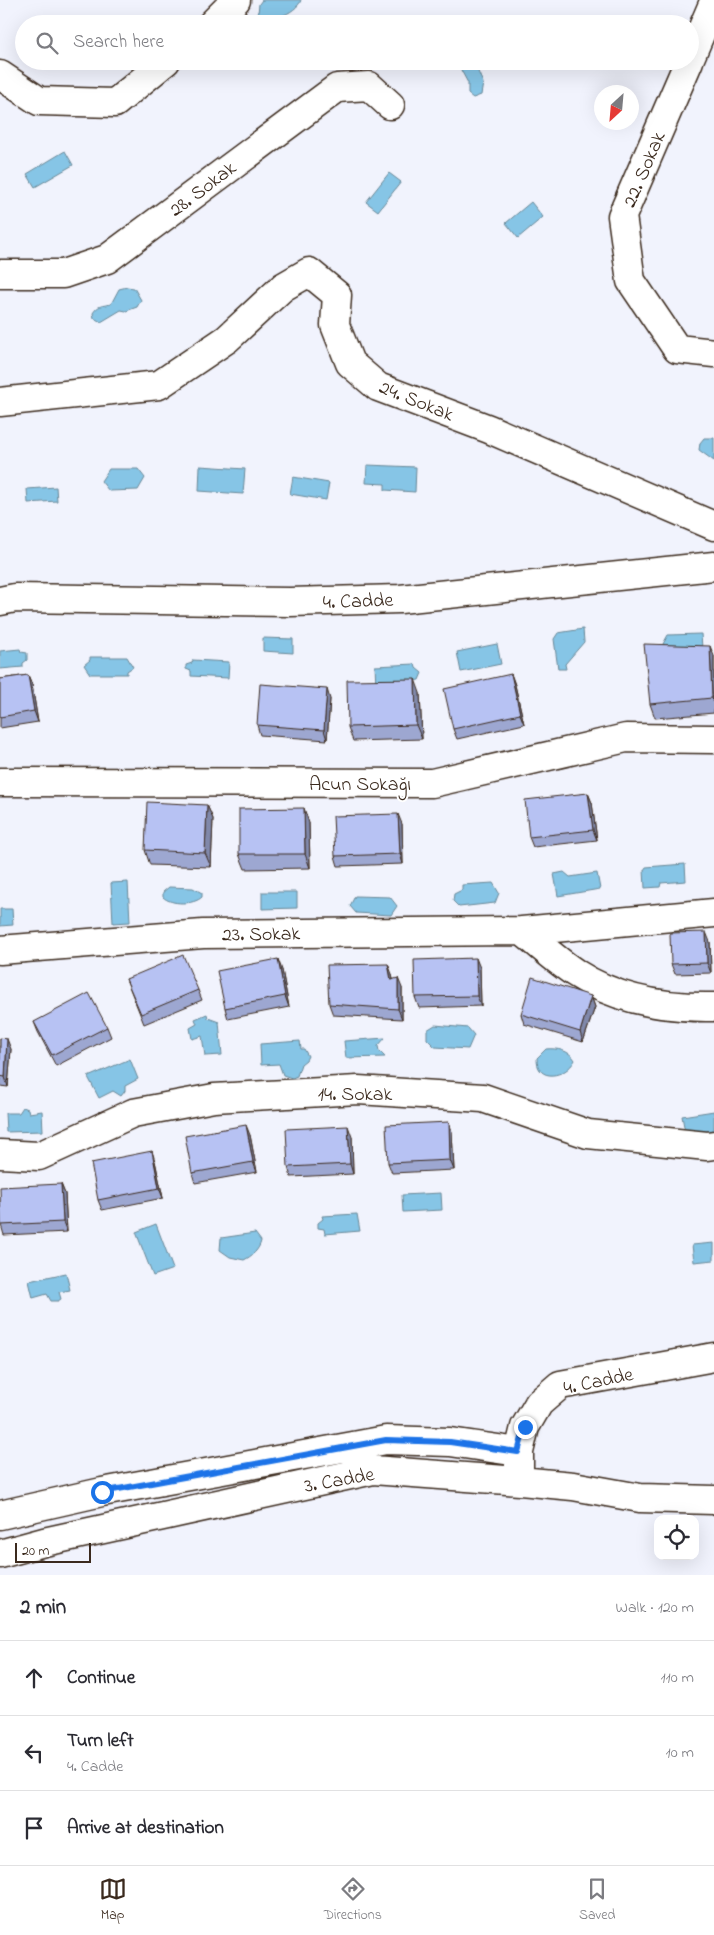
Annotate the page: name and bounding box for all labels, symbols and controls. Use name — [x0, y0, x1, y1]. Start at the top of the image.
search box — [15, 15, 699, 70]
icon: search — [33, 29, 61, 57]
text: Search here — [73, 29, 164, 56]
north arrow — [594, 85, 639, 130]
street label: 22. Sokak — [616, 127, 674, 212]
street label: 28. Sokak — [164, 155, 243, 225]
street label: 24. Sokak — [374, 374, 458, 431]
street label: 4. Cadde — [322, 587, 394, 618]
street label: Acun Sokağı — [309, 771, 411, 801]
street label: 23. Sokak — [222, 920, 301, 951]
street label: 14. Sokak — [318, 1081, 393, 1110]
street label: 4. Cadde — [561, 1361, 636, 1404]
route end — [514, 1416, 537, 1439]
street label: 3. Cadde — [302, 1461, 377, 1502]
route start — [91, 1481, 114, 1504]
map controls — [654, 1515, 699, 1560]
button: locate — [654, 1515, 699, 1560]
scale bar — [15, 1540, 91, 1563]
text: 20 m — [22, 1541, 49, 1562]
text: 2 min — [20, 1593, 66, 1623]
text: Walk · 120 m — [615, 1596, 694, 1620]
icon: ahead — [20, 1664, 48, 1692]
text: Continue — [67, 1665, 135, 1692]
text: 110 m — [660, 1666, 694, 1690]
text: Turn left — [67, 1728, 134, 1755]
icon: left — [20, 1739, 48, 1767]
text: 10 m — [666, 1741, 694, 1765]
text: 4. Cadde — [67, 1755, 123, 1779]
icon: arrive — [20, 1814, 48, 1842]
text: Arrive at destination — [67, 1815, 224, 1842]
tab: Map — [99, 1875, 127, 1926]
tab: Directions — [324, 1875, 382, 1926]
tab: Saved — [579, 1875, 615, 1926]

